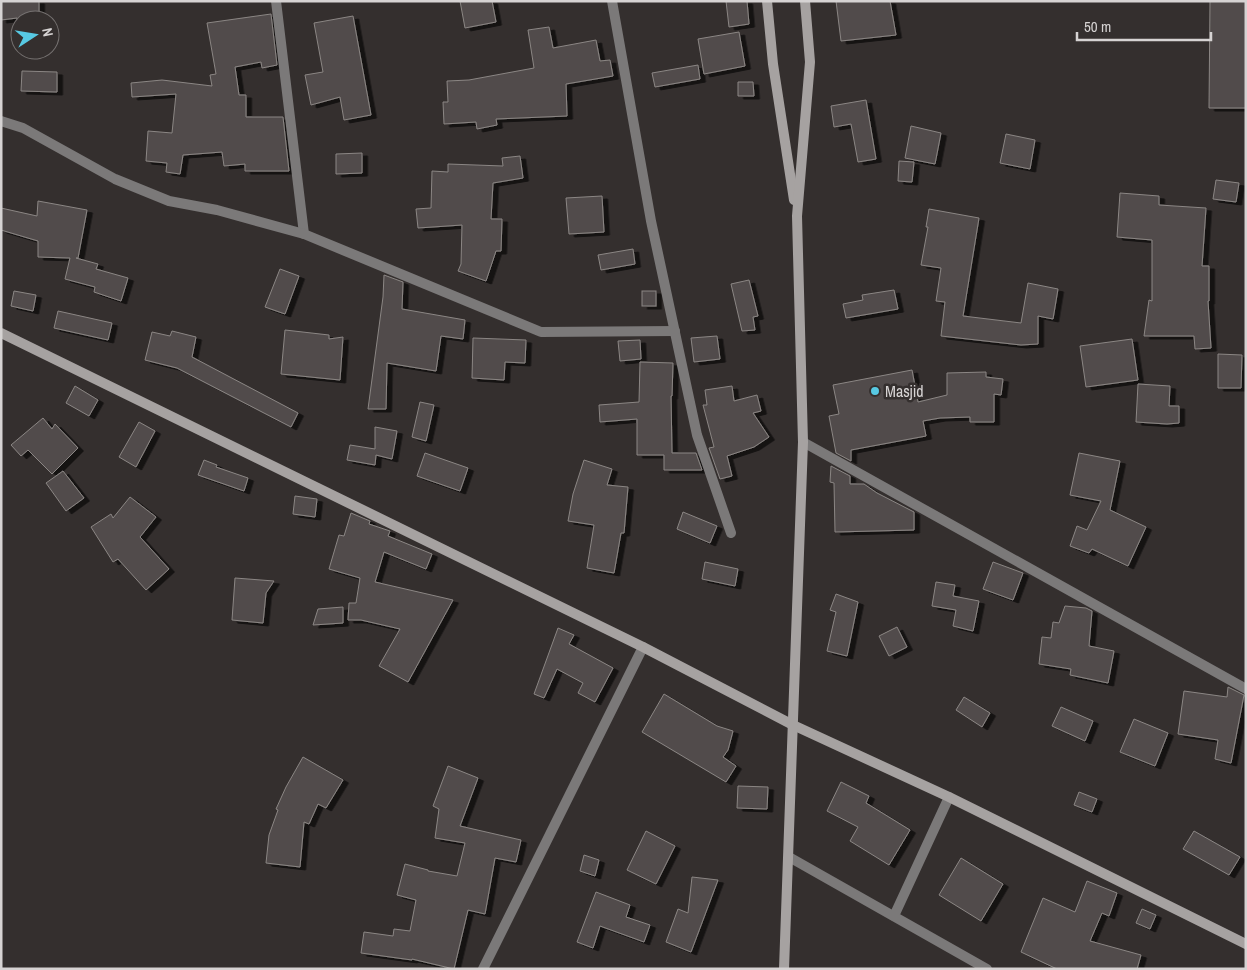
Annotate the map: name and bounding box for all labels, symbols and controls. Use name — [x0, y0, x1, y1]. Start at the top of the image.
north arrow — [10, 10, 60, 60]
scale bar — [1077, 10, 1211, 42]
text: 50 m — [1084, 16, 1111, 37]
text: N — [38, 26, 57, 38]
place label: Masjid — [885, 380, 924, 402]
marker: Masjid — [869, 385, 881, 397]

